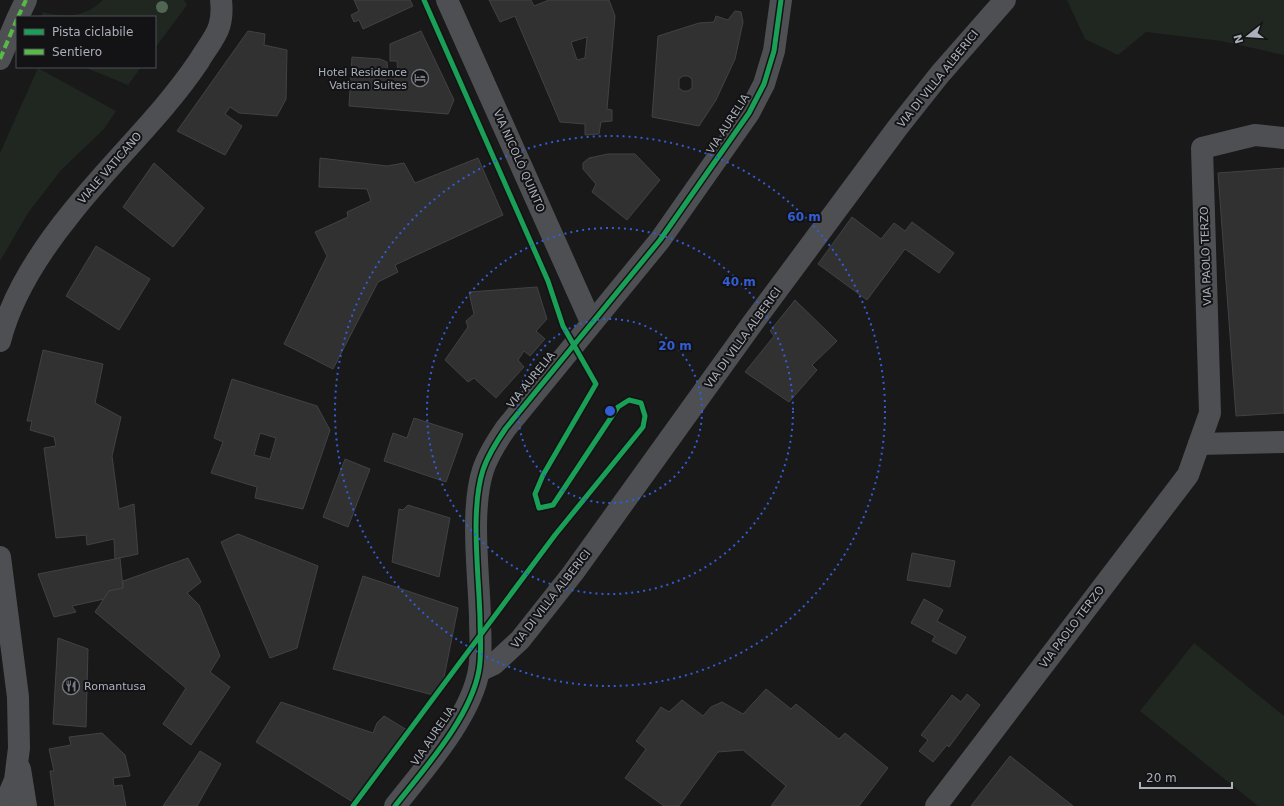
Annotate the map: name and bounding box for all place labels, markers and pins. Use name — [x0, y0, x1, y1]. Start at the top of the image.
place label: Hotel Residence Vatican Suites — [318, 66, 407, 92]
hotel icon: Hotel Residence Vatican Suites — [410, 68, 430, 88]
centre of rings — [603, 404, 617, 418]
restaurant icon: Romantusa — [61, 676, 81, 696]
place label: Romantusa — [84, 680, 146, 693]

